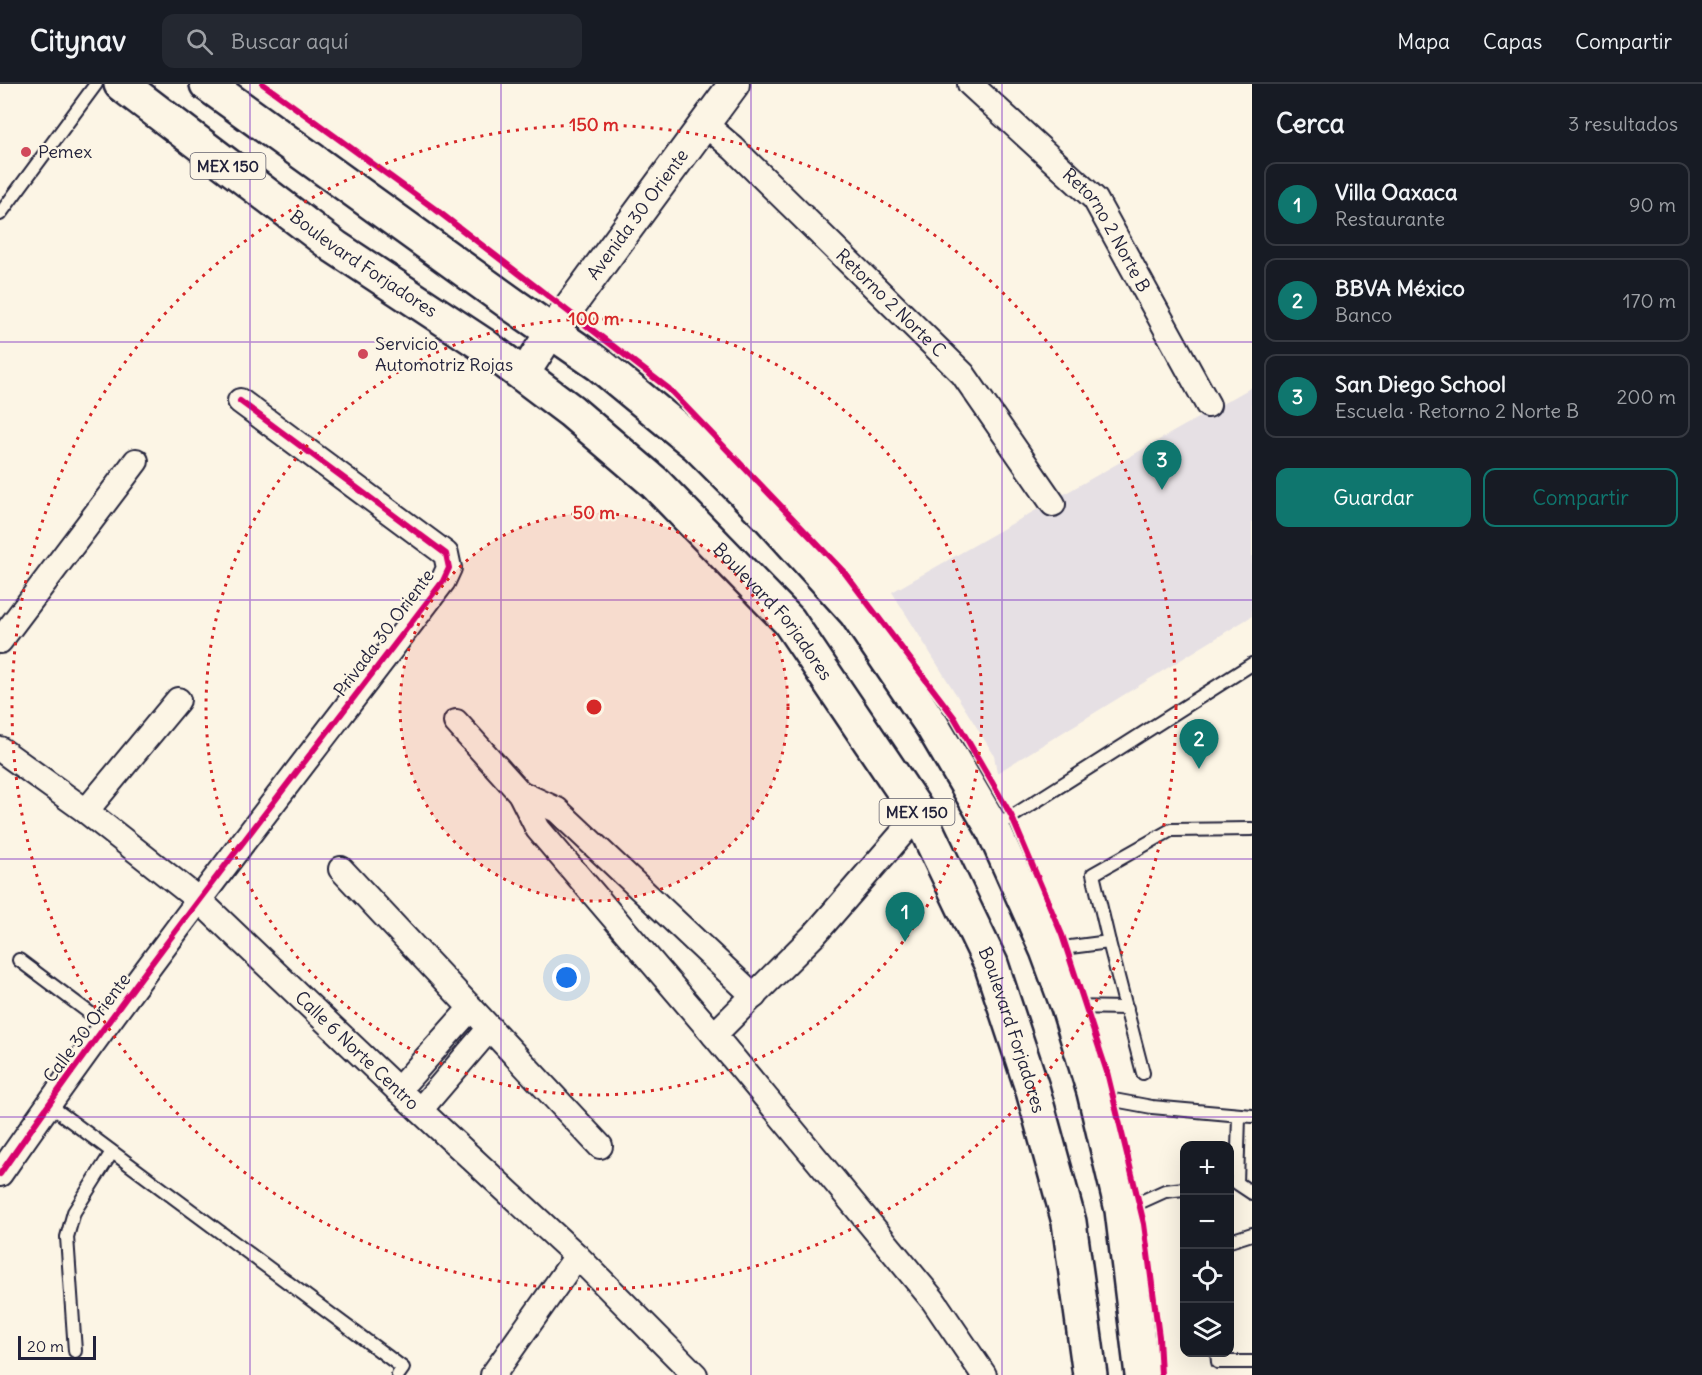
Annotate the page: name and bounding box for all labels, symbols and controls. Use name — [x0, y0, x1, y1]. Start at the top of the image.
search box — [162, 14, 582, 68]
text: Citynav — [30, 23, 126, 59]
icon: search — [183, 25, 216, 58]
text: Buscar aquí — [231, 27, 348, 55]
text: Mapa — [1397, 28, 1450, 55]
text: Capas — [1483, 28, 1542, 55]
text: Compartir — [1575, 28, 1672, 55]
text: Cerca — [1276, 107, 1345, 140]
text: 3 resultados — [1568, 111, 1678, 136]
text: 150 m — [569, 113, 619, 136]
place label: Pemex — [38, 140, 92, 163]
street label: Avenida 30 Oriente — [582, 144, 693, 284]
marker: Pemex — [19, 145, 33, 159]
road number: MEX 150 — [190, 153, 266, 179]
street label: Retorno 2 Norte B — [1058, 163, 1156, 296]
text: Villa Oaxaca — [1335, 178, 1457, 206]
text: 1 — [1294, 192, 1301, 217]
text: 90 m — [1629, 192, 1676, 217]
street label: Boulevard Forjadores — [285, 205, 442, 322]
text: Restaurante — [1335, 206, 1445, 231]
street label: Retorno 2 Norte C — [831, 244, 951, 362]
text: BBVA México — [1335, 274, 1465, 302]
text: 2 — [1292, 288, 1303, 313]
text: 170 m — [1623, 288, 1676, 313]
text: Banco — [1335, 302, 1392, 327]
text: 100 m — [569, 307, 620, 330]
place label: Servicio Automotriz Rojas — [375, 332, 513, 376]
marker: Servicio Automotriz Rojas — [356, 347, 370, 361]
text: San Diego School — [1335, 370, 1506, 398]
text: 3 — [1292, 384, 1303, 409]
text: 200 m — [1616, 384, 1676, 409]
text: Escuela · Retorno 2 Norte B — [1335, 398, 1579, 423]
pin: 3 — [1142, 440, 1182, 490]
button: Guardar — [1276, 468, 1471, 527]
button: Compartir — [1483, 468, 1678, 527]
text: 50 m — [573, 501, 615, 524]
street label: Boulevard Forjadores — [708, 538, 838, 685]
street label: Privada 30 Oriente — [328, 565, 439, 701]
centre of rings — [584, 697, 604, 717]
pin: 2 — [1180, 720, 1218, 769]
road number: MEX 150 — [880, 799, 954, 825]
pin: 1 — [886, 892, 924, 942]
street label: Boulevard Forjadores — [974, 943, 1051, 1116]
your location — [552, 963, 581, 992]
street label: Calle 30 Oriente — [38, 968, 135, 1087]
street label: Calle 6 Norte Centro — [290, 986, 424, 1115]
map controls — [1180, 1141, 1234, 1357]
button: + — [1180, 1141, 1234, 1195]
button: − — [1180, 1195, 1234, 1249]
button: locate — [1180, 1249, 1234, 1303]
button: layers — [1180, 1303, 1234, 1357]
scale bar — [18, 1333, 96, 1360]
text: 20 m — [27, 1336, 64, 1356]

